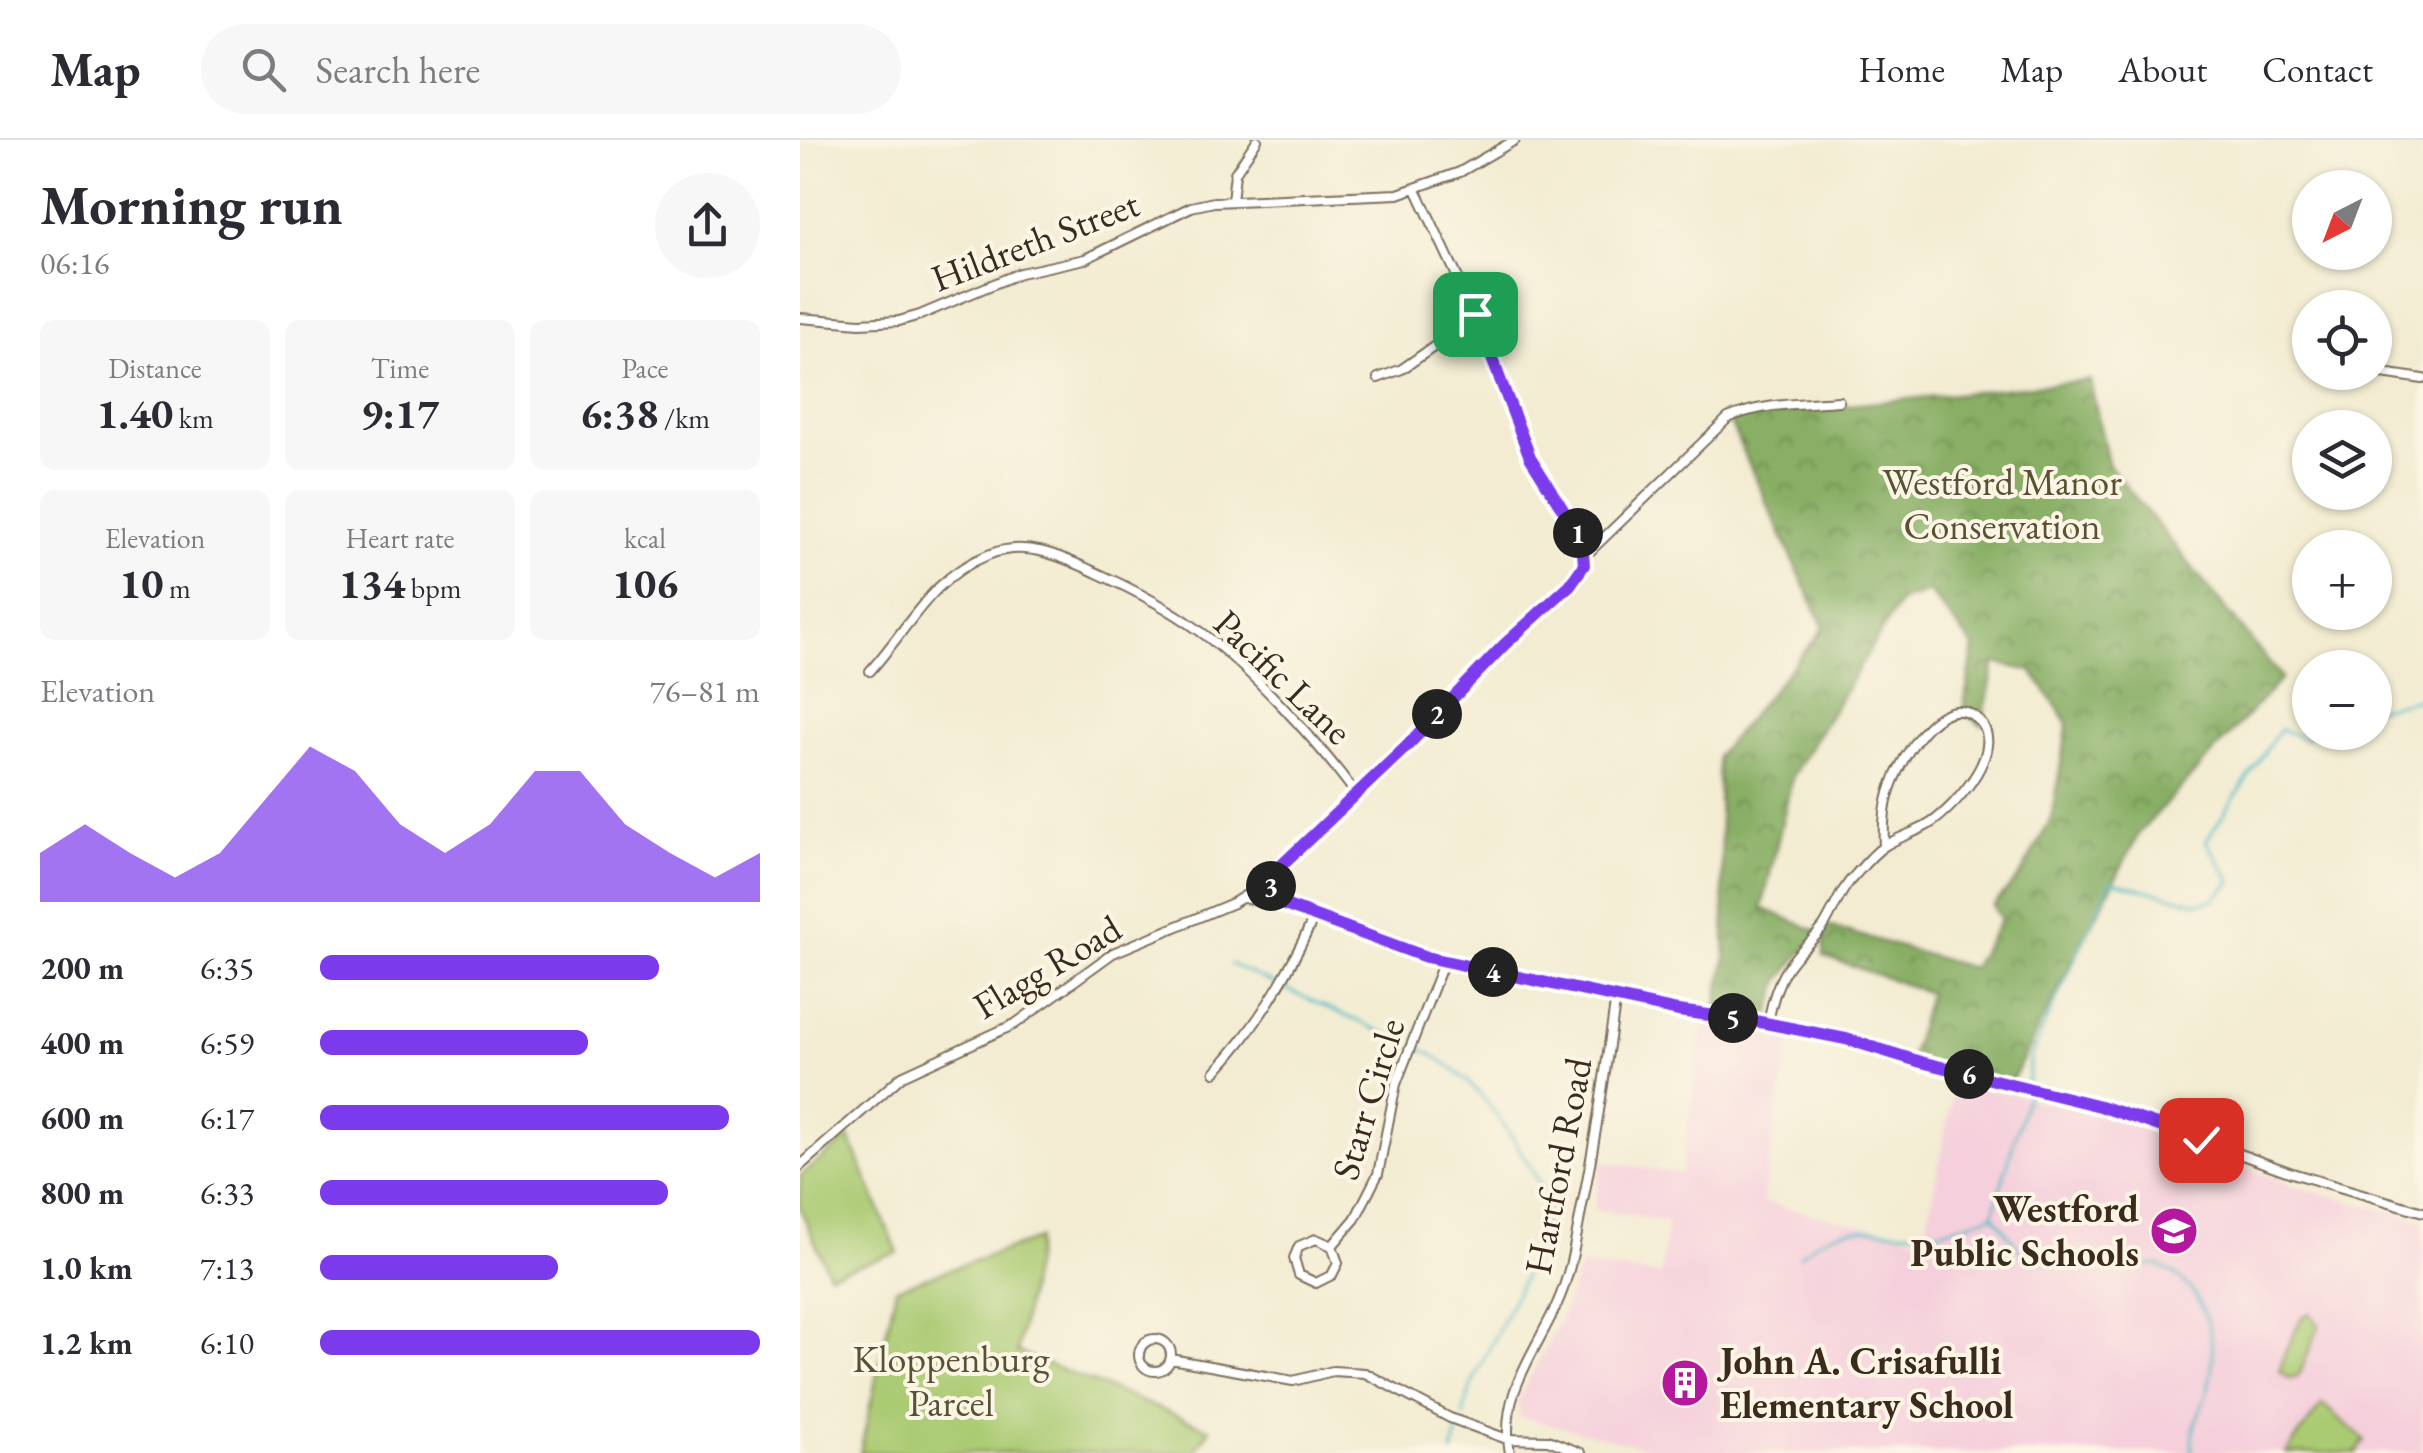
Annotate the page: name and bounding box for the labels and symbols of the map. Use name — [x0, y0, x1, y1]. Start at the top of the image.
north arrow — [2292, 170, 2392, 270]
street label: Hildreth Street — [924, 178, 1146, 303]
pin — [1433, 272, 1518, 357]
park label: Westford Manor Conservation — [1882, 457, 2122, 550]
pin: 1 — [1553, 508, 1603, 558]
street label: Pacific Lane — [1204, 599, 1363, 755]
pin: 2 — [1412, 689, 1462, 739]
pin: 3 — [1246, 861, 1296, 911]
street label: Flagg Road — [964, 903, 1130, 1030]
pin: 4 — [1468, 947, 1518, 997]
pin: 5 — [1708, 993, 1758, 1043]
street label: Starr Circle — [1320, 1012, 1415, 1185]
pin: 6 — [1944, 1049, 1994, 1099]
street label: Hartford Road — [1513, 1053, 1603, 1278]
pin — [2159, 1098, 2244, 1183]
place label: Westford Public Schools — [1910, 1184, 2139, 1277]
school or university icon: Westford Public Schools — [2148, 1205, 2200, 1257]
park label: Kloppenburg Parcel — [853, 1334, 1050, 1427]
place label: John A. Crisafulli Elementary School — [1716, 1336, 2014, 1429]
building icon: John A. Crisafulli Elementary School — [1659, 1357, 1711, 1409]

